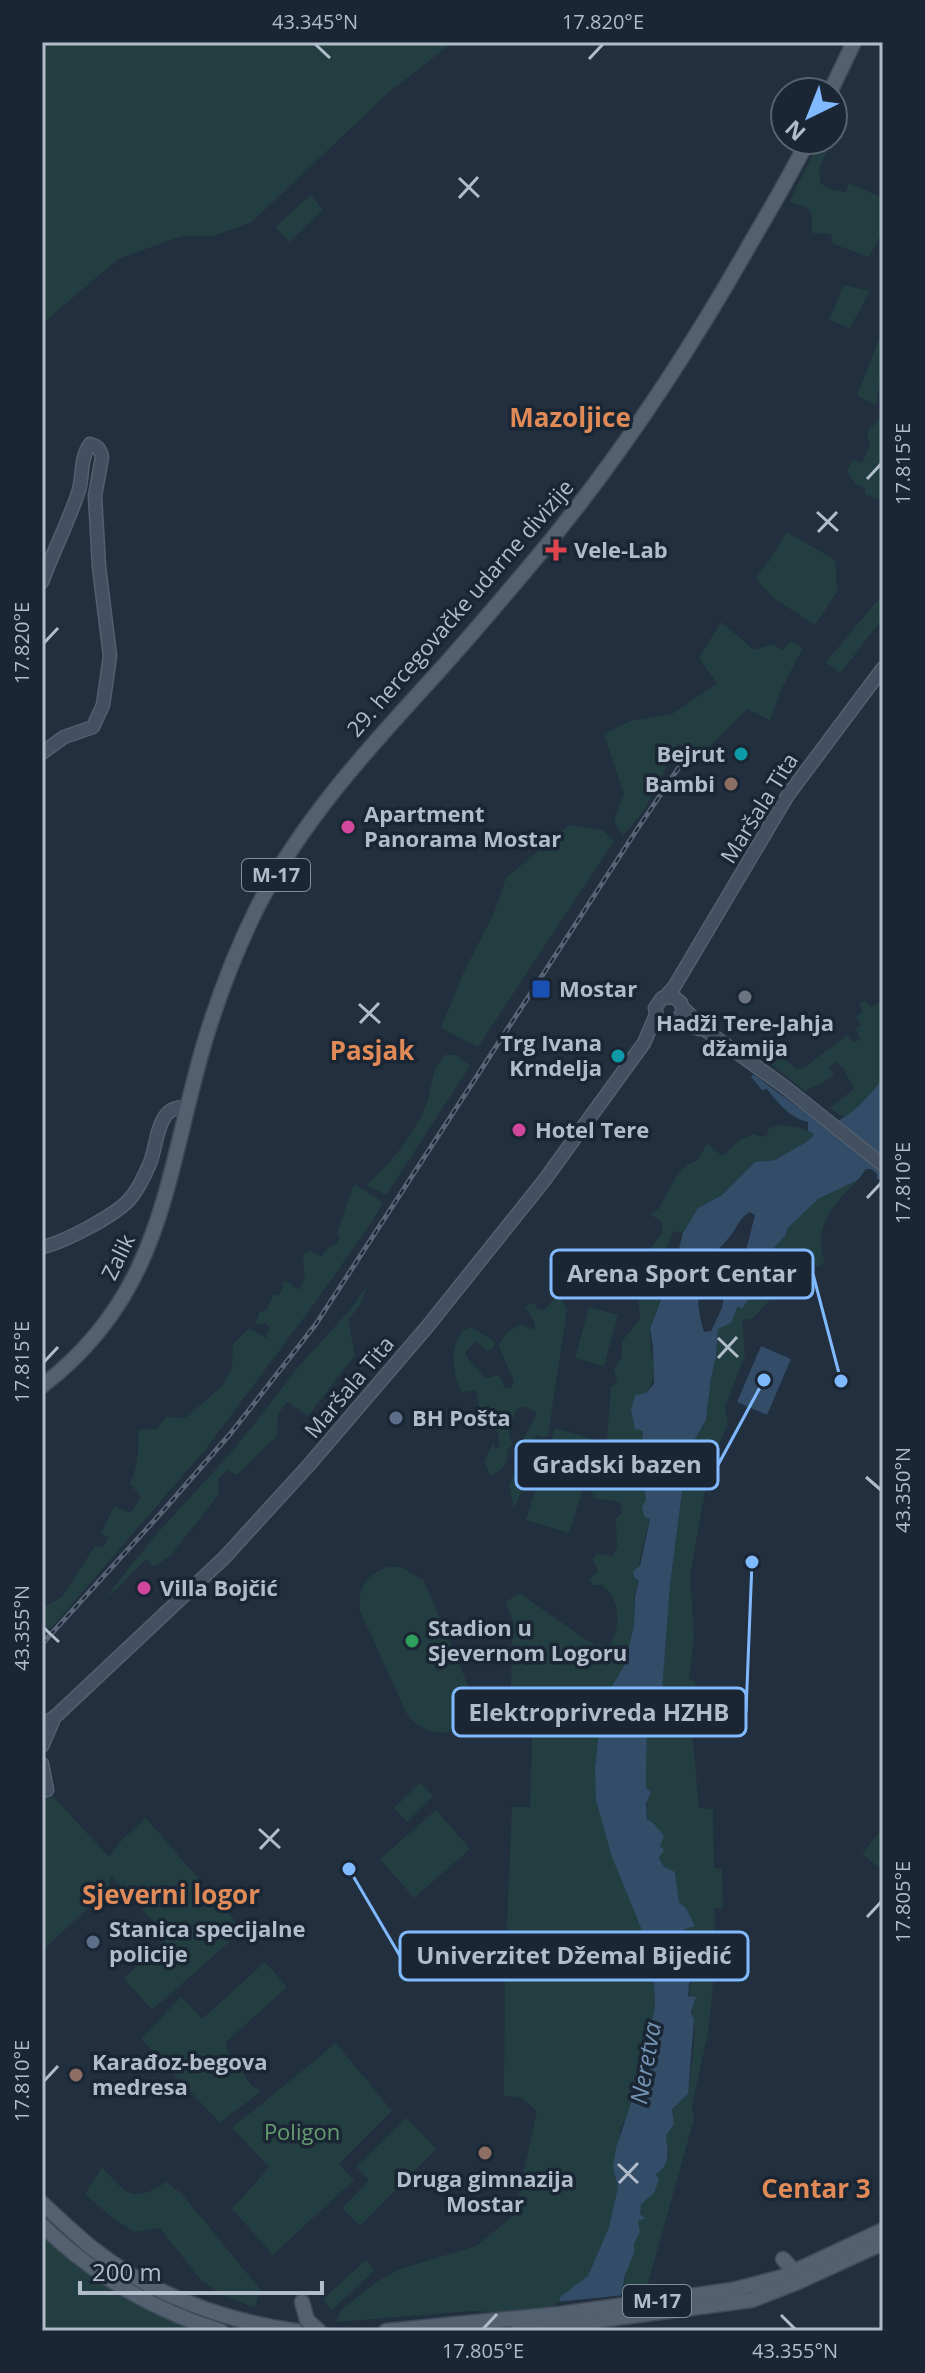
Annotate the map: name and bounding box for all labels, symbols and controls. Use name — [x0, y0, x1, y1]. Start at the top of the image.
text: 43.345°N — [272, 8, 358, 35]
text: 17.820°E — [562, 8, 644, 35]
north arrow — [769, 76, 849, 156]
text: N — [778, 114, 811, 148]
district label: Mazoljice — [509, 399, 631, 435]
text: 17.815°E — [889, 423, 916, 505]
street label: 29. hercegovačke udarne divizije — [339, 472, 579, 742]
place label: Vele-Lab — [574, 534, 668, 564]
marker: Vele-Lab — [545, 539, 567, 561]
text: 17.820°E — [8, 602, 35, 684]
place label: Bejrut — [657, 738, 725, 768]
marker: Bejrut — [732, 745, 750, 763]
street label: Maršala Tita — [712, 747, 804, 868]
place label: Bambi — [645, 768, 715, 798]
marker: Bambi — [722, 775, 740, 793]
place label: Apartment Panorama Mostar — [364, 798, 561, 853]
marker: Apartment Panorama Mostar — [339, 818, 357, 836]
road number: M-17 — [242, 859, 310, 891]
place label: Mostar — [559, 973, 637, 1003]
marker: Mostar — [530, 978, 552, 1000]
marker: Hadži Tere-Jahja džamija — [736, 988, 754, 1006]
place label: Hadži Tere-Jahja džamija — [656, 1007, 834, 1062]
place label: Trg Ivana Krndelja — [500, 1027, 602, 1082]
district label: Pasjak — [330, 1032, 415, 1068]
marker: Trg Ivana Krndelja — [609, 1047, 627, 1065]
place label: Hotel Tere — [535, 1114, 649, 1144]
marker: Hotel Tere — [510, 1121, 528, 1139]
text: 17.810°E — [889, 1142, 916, 1224]
street label: Zalik — [93, 1228, 141, 1284]
callout: Arena Sport Centar — [551, 1250, 813, 1298]
text: Arena Sport Centar — [567, 1256, 797, 1289]
text: 17.815°E — [8, 1321, 35, 1403]
street label: Maršala Tita — [297, 1329, 400, 1444]
place label: BH Pošta — [412, 1402, 511, 1432]
marker: BH Pošta — [387, 1409, 405, 1427]
callout: Gradski bazen — [516, 1441, 718, 1489]
text: Gradski bazen — [532, 1447, 702, 1480]
text: 43.350°N — [889, 1447, 916, 1533]
place label: Villa Bojčić — [160, 1572, 278, 1602]
marker: Villa Bojčić — [135, 1579, 153, 1597]
text: 43.355°N — [8, 1585, 35, 1671]
place label: Stadion u Sjevernom Logoru — [428, 1612, 627, 1667]
marker: Stadion u Sjevernom Logoru — [403, 1632, 421, 1650]
callout: Elektroprivreda HZHB — [453, 1688, 746, 1736]
text: Elektroprivreda HZHB — [469, 1695, 729, 1728]
text: 17.805°E — [889, 1861, 916, 1943]
district label: Sjeverni logor — [82, 1876, 260, 1912]
place label: Stanica specijalne policije — [109, 1913, 306, 1968]
callout: Univerzitet Džemal Bijedić — [400, 1932, 748, 1980]
marker: Stanica specijalne policije — [84, 1933, 102, 1951]
text: Univerzitet Džemal Bijedić — [416, 1938, 732, 1971]
water label: Neretva — [621, 2019, 668, 2106]
text: 17.810°E — [8, 2040, 35, 2122]
place label: Karađoz-begova medresa — [92, 2046, 268, 2101]
marker: Karađoz-begova medresa — [67, 2066, 85, 2084]
park label: Poligon — [264, 2116, 340, 2146]
marker: Druga gimnazija Mostar — [476, 2144, 494, 2162]
place label: Druga gimnazija Mostar — [396, 2163, 574, 2218]
district label: Centar 3 — [761, 2170, 871, 2206]
scale bar — [80, 2245, 322, 2295]
text: 200 m — [92, 2255, 162, 2288]
road number: M-17 — [623, 2285, 691, 2317]
text: 17.805°E — [442, 2337, 524, 2364]
text: 43.355°N — [752, 2337, 838, 2364]

